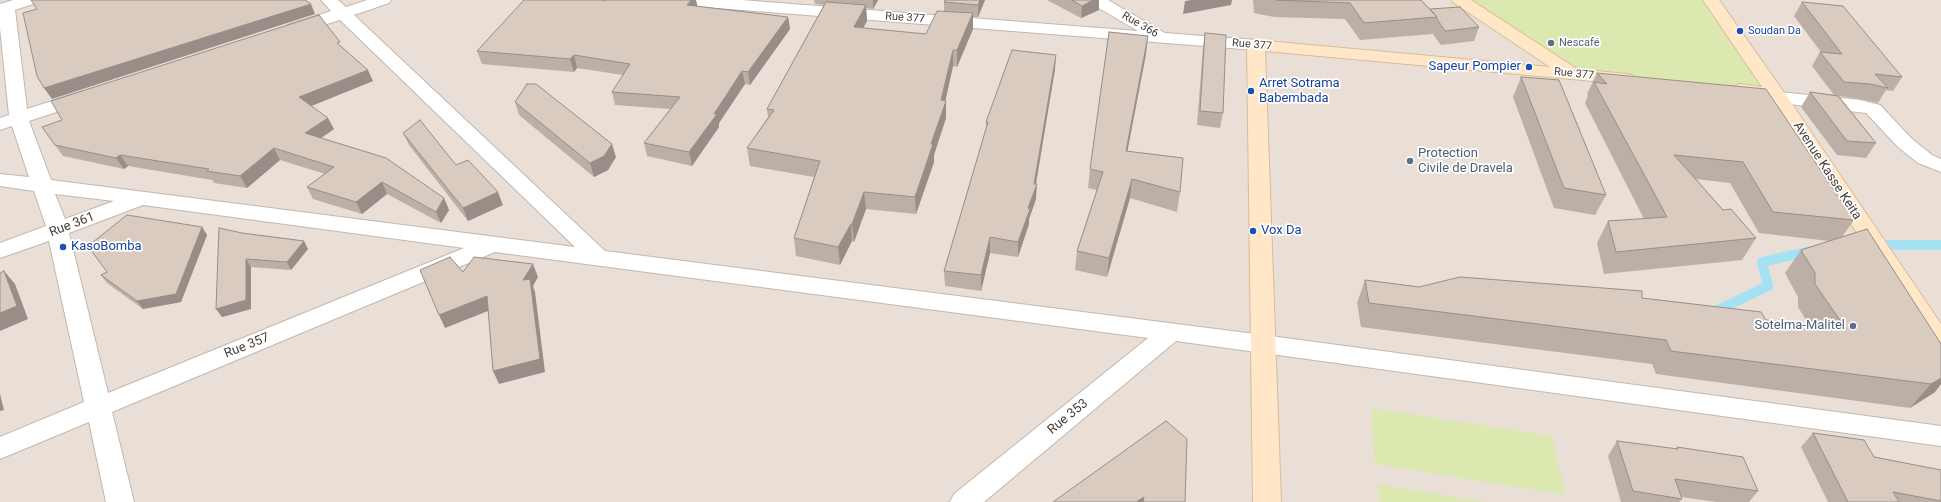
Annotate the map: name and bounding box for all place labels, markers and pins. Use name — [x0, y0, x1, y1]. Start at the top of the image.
place label: Soudan Da — [1748, 24, 1801, 38]
marker: Soudan Da — [1735, 26, 1745, 36]
place label: Nescafé — [1559, 36, 1600, 50]
marker: Nescafé — [1546, 38, 1556, 48]
place label: Sapeur Pompier — [1429, 59, 1521, 75]
marker: Sapeur Pompier — [1524, 62, 1534, 72]
place label: Arret Sotrama Babembada — [1259, 76, 1340, 107]
marker: Arret Sotrama Babembada — [1246, 86, 1256, 96]
place label: Protection Civile de Dravela — [1418, 146, 1513, 177]
marker: Protection Civile de Dravela — [1405, 156, 1415, 166]
place label: Vox Da — [1261, 223, 1302, 239]
marker: Vox Da — [1248, 226, 1258, 236]
place label: KasoBomba — [71, 239, 142, 255]
marker: KasoBomba — [58, 242, 68, 252]
place label: Sotelma-Malitel — [1754, 318, 1845, 334]
marker: Sotelma-Malitel — [1848, 321, 1858, 331]

